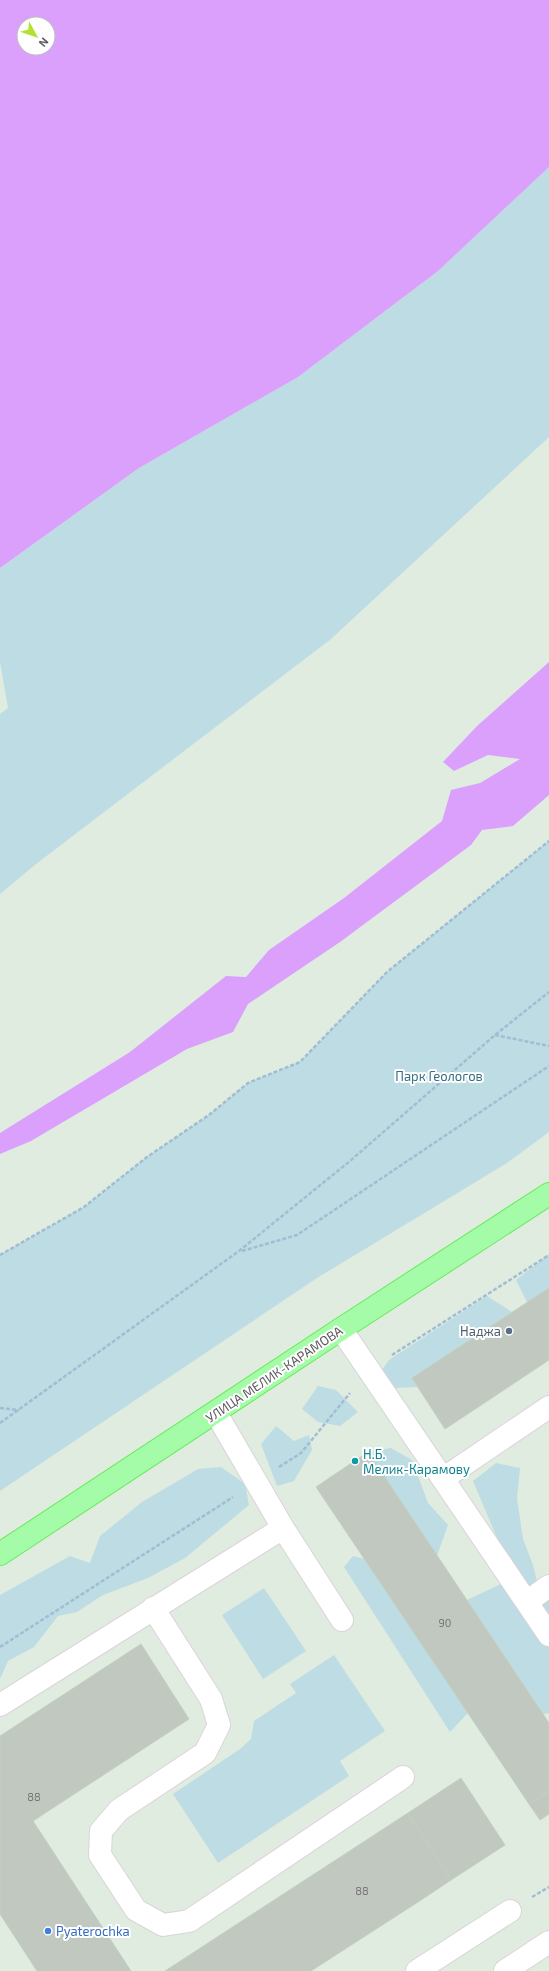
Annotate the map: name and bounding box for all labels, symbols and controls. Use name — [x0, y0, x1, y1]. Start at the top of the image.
north arrow — [16, 16, 56, 56]
text: N — [36, 36, 52, 50]
park label: Парк Геологов — [395, 1068, 483, 1084]
street label: УЛИЦА МЕЛИК-КАРАМОВА — [203, 1322, 345, 1426]
place label: Наджа — [460, 1323, 501, 1339]
marker: Наджа — [504, 1326, 514, 1336]
place label: Н.Б. Мелик-Карамову — [363, 1446, 470, 1477]
marker: Н.Б. Мелик-Карамову — [350, 1456, 360, 1466]
house number: 90 — [439, 1616, 451, 1629]
house number: 88 — [27, 1790, 41, 1803]
house number: 88 — [355, 1884, 369, 1897]
place label: Pyaterochka — [56, 1923, 130, 1939]
marker: Pyaterochka — [43, 1926, 53, 1936]

